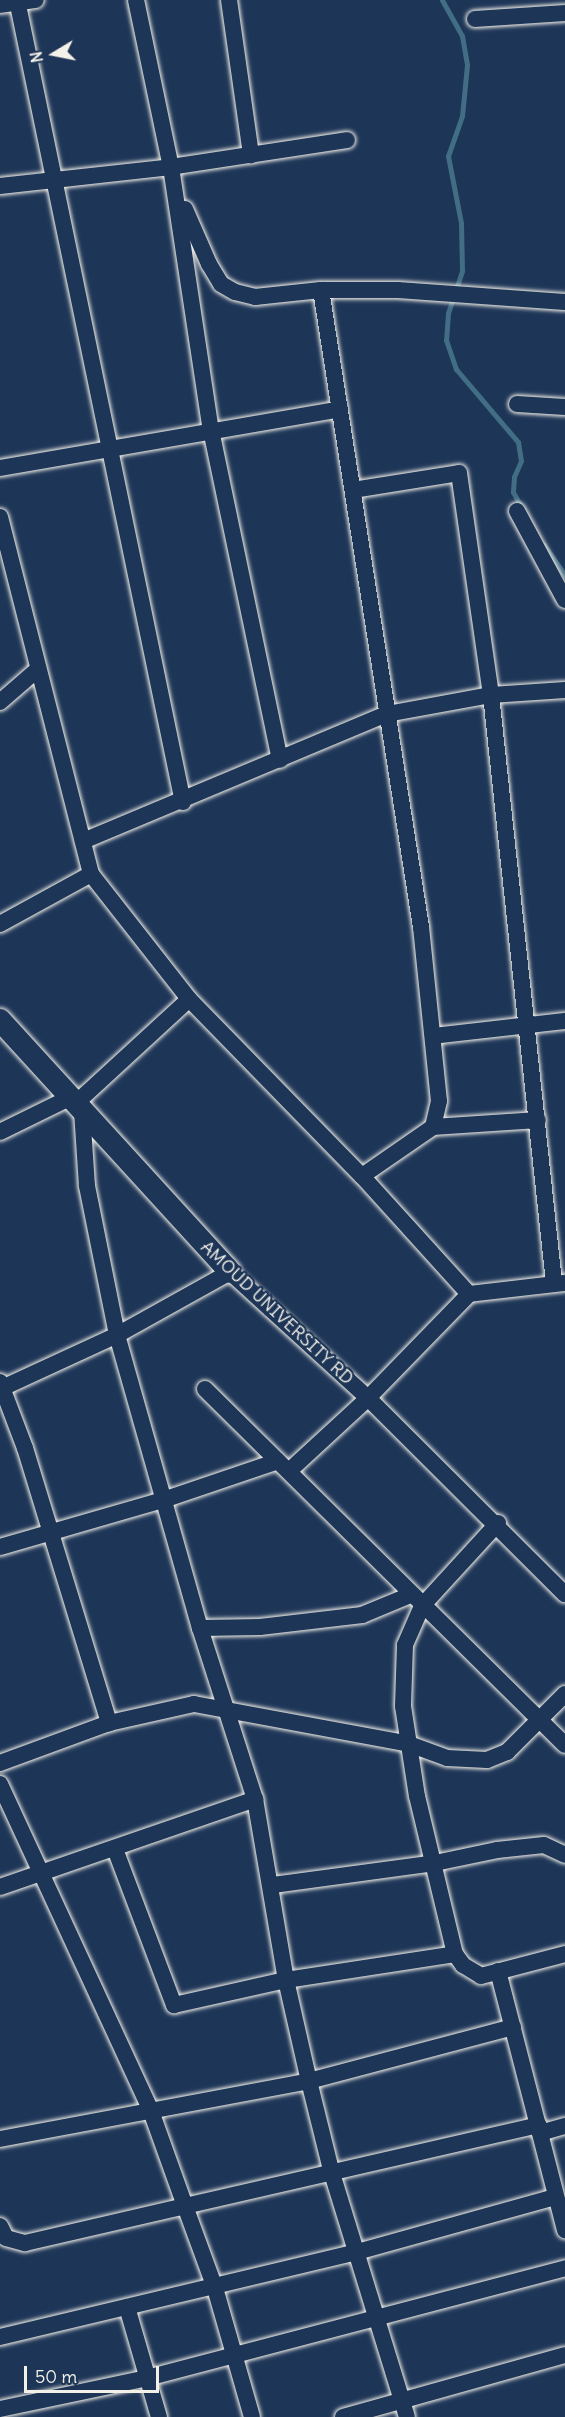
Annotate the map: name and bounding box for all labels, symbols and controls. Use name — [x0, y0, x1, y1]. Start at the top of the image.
north arrow — [24, 24, 84, 84]
text: N — [25, 50, 47, 64]
street label: AMOUD UNIVERSITY RD — [196, 1237, 358, 1389]
scale bar — [27, 2354, 162, 2392]
text: 50 m — [35, 2365, 77, 2388]

